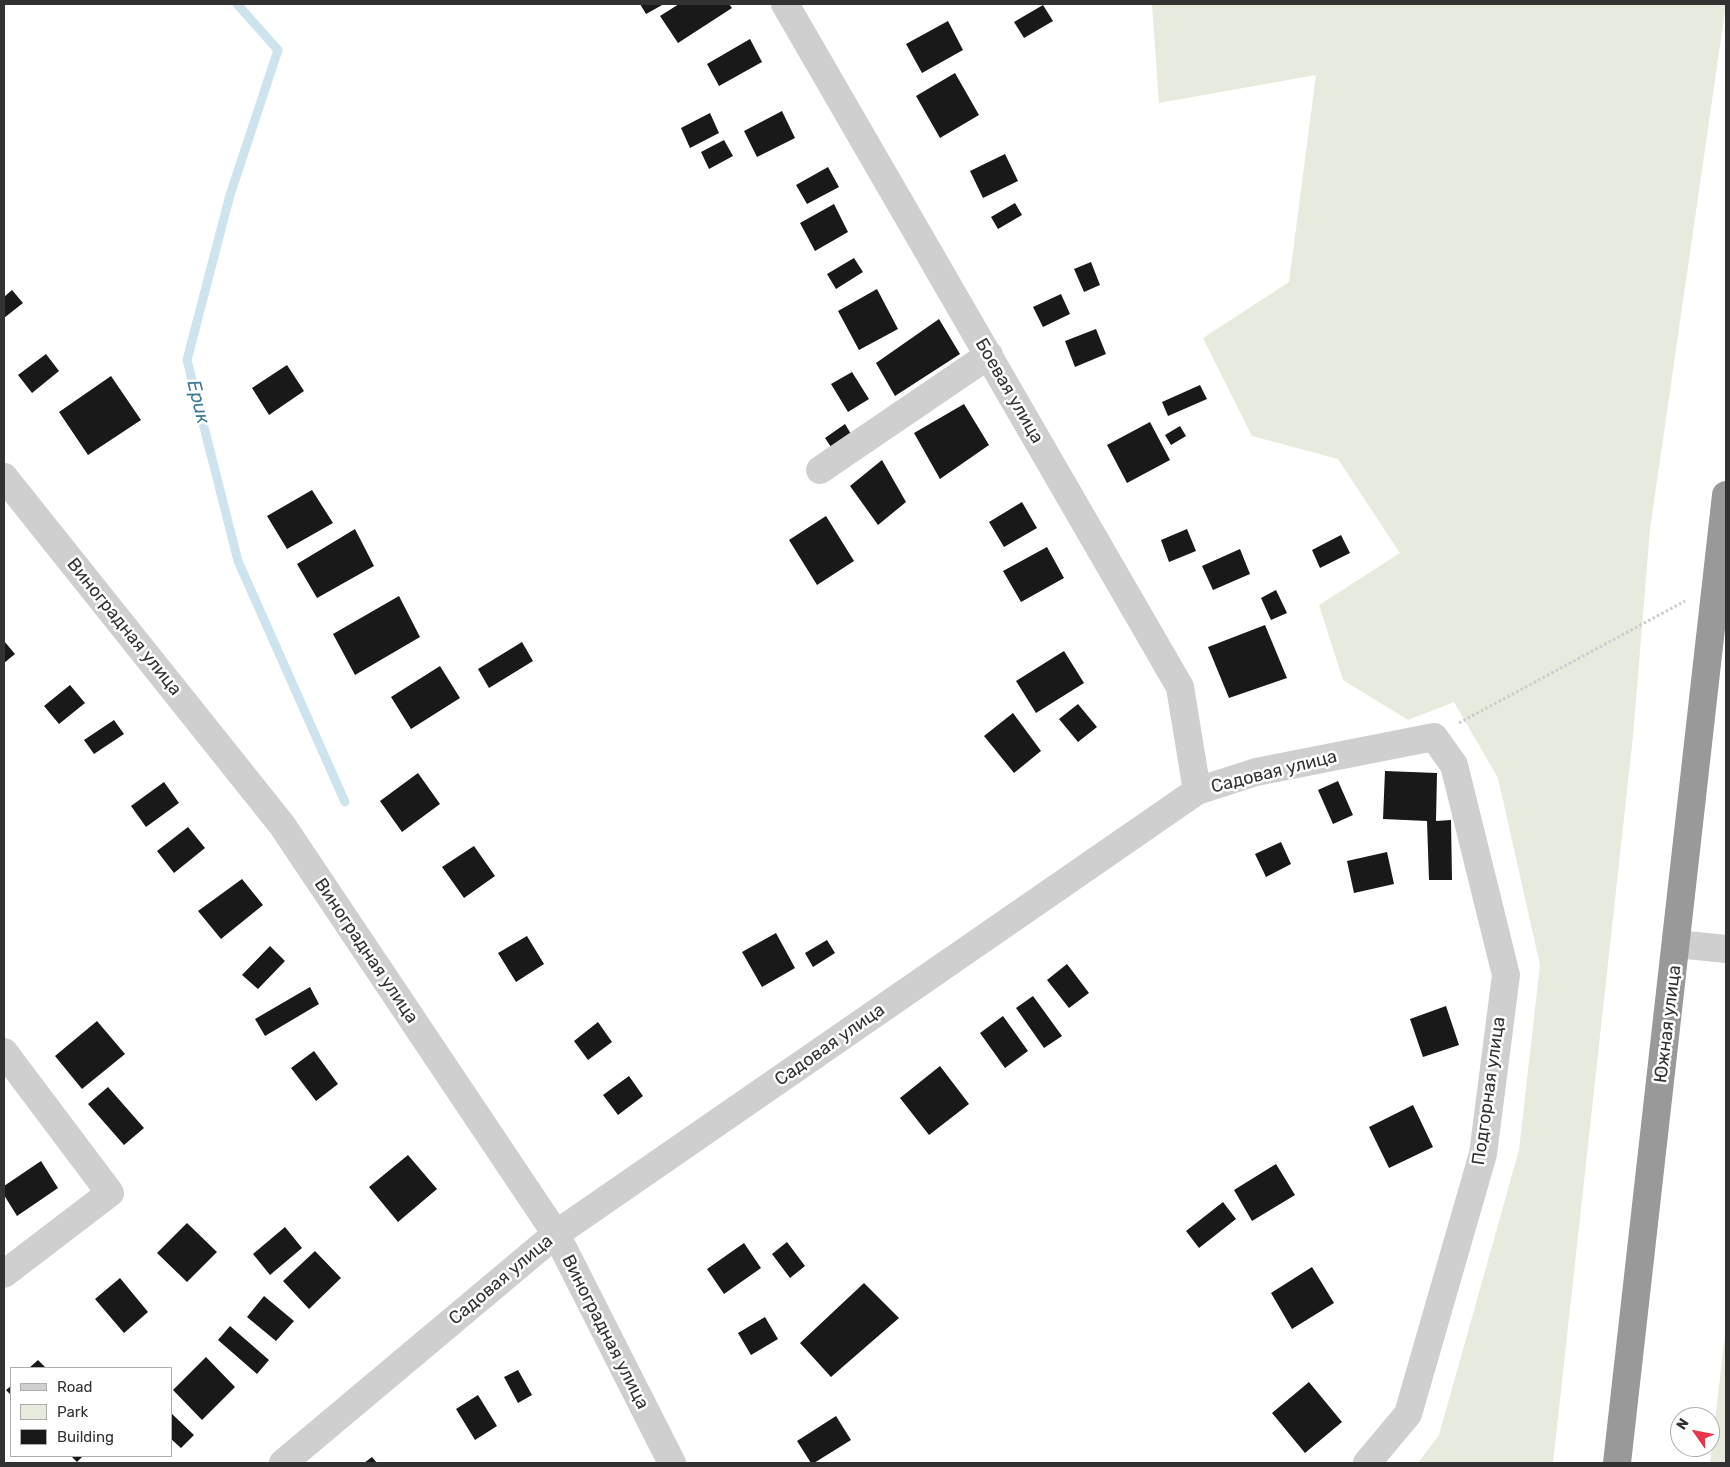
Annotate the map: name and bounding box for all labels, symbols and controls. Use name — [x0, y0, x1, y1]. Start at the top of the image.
street label: Боевая улица — [970, 335, 1048, 447]
water label: Ерик — [182, 378, 214, 426]
street label: Виноградная улица — [62, 554, 186, 700]
street label: Садовая улица — [1209, 746, 1339, 798]
street label: Виноградная улица — [309, 874, 423, 1028]
street label: Южная улица — [1650, 964, 1686, 1084]
street label: Садовая улица — [771, 999, 889, 1091]
street label: Подгорная улица — [1468, 1015, 1510, 1167]
street label: Садовая улица — [445, 1230, 557, 1330]
street label: Виноградная улица — [557, 1251, 653, 1413]
legend — [10, 1367, 172, 1457]
text: Road — [57, 1378, 93, 1396]
text: Park — [57, 1403, 88, 1421]
north arrow — [1670, 1407, 1720, 1457]
text: N — [1673, 1415, 1693, 1433]
text: Building — [57, 1428, 114, 1446]

